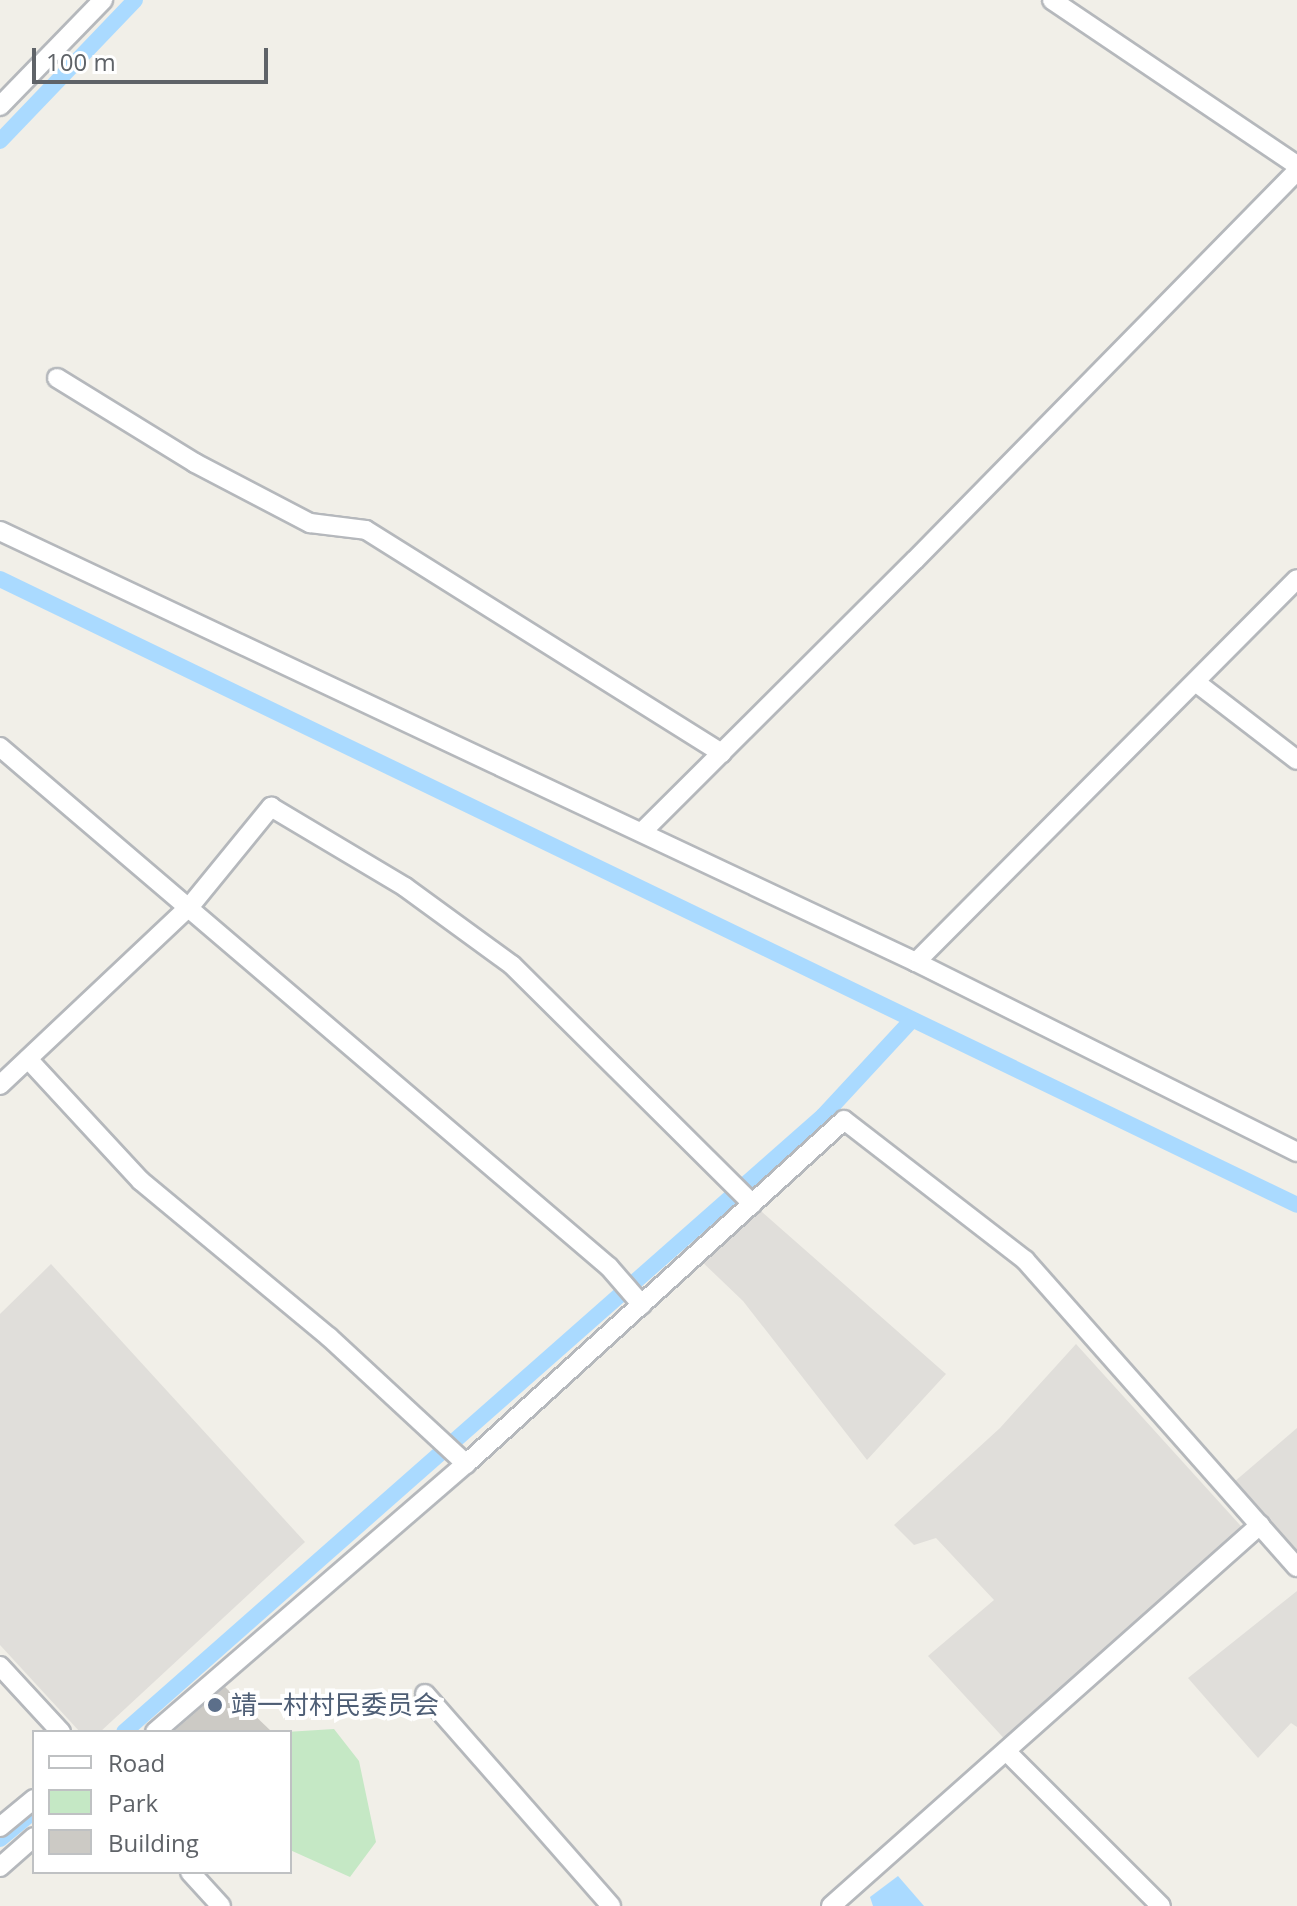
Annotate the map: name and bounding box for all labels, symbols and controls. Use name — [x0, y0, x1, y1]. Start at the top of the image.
scale bar — [36, 32, 272, 82]
text: 100 m — [46, 45, 116, 78]
place label: 靖一村村民委员会 — [231, 1689, 439, 1721]
marker: 靖一村村民委员会 — [206, 1696, 224, 1714]
legend — [32, 1730, 292, 1874]
text: Road — [108, 1746, 165, 1779]
text: Park — [108, 1786, 158, 1819]
text: Building — [108, 1826, 199, 1859]

